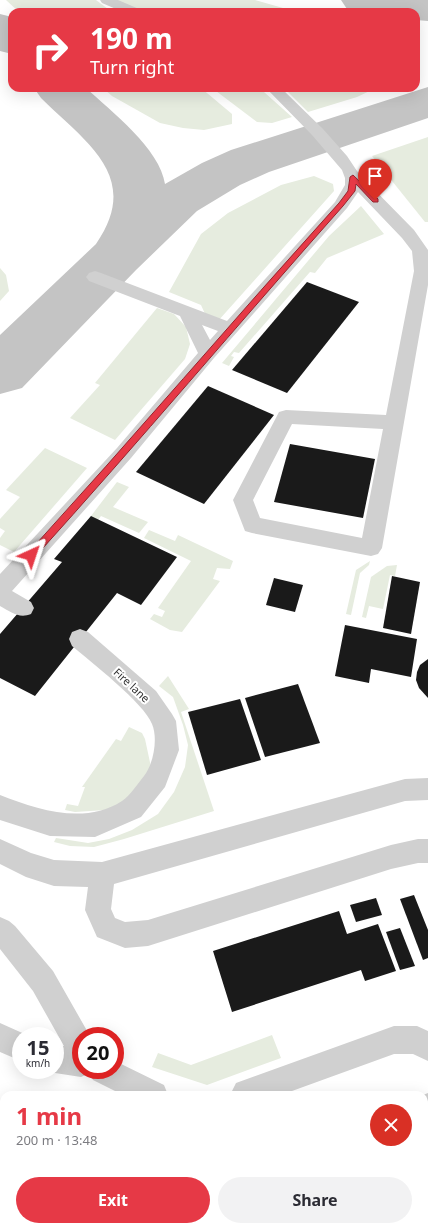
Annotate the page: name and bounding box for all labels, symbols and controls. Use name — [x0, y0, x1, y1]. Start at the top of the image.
text: 190 m — [90, 19, 173, 57]
icon: right — [24, 24, 76, 76]
text: Turn right — [90, 55, 174, 79]
pin — [358, 159, 392, 200]
icon: arrive — [364, 165, 386, 187]
position arrow — [10.0, 534, 52.0, 576]
street label: Fire lane — [111, 665, 153, 705]
speed limit sign: 20 — [72, 1027, 124, 1079]
text: 15 — [27, 1034, 49, 1061]
text: km/h — [26, 1056, 50, 1070]
text: 1 min — [16, 1099, 82, 1132]
button: close — [370, 1104, 412, 1146]
text: 200 m · 13:48 — [16, 1131, 97, 1149]
button: Exit — [16, 1177, 210, 1223]
button: Share — [218, 1177, 412, 1223]

